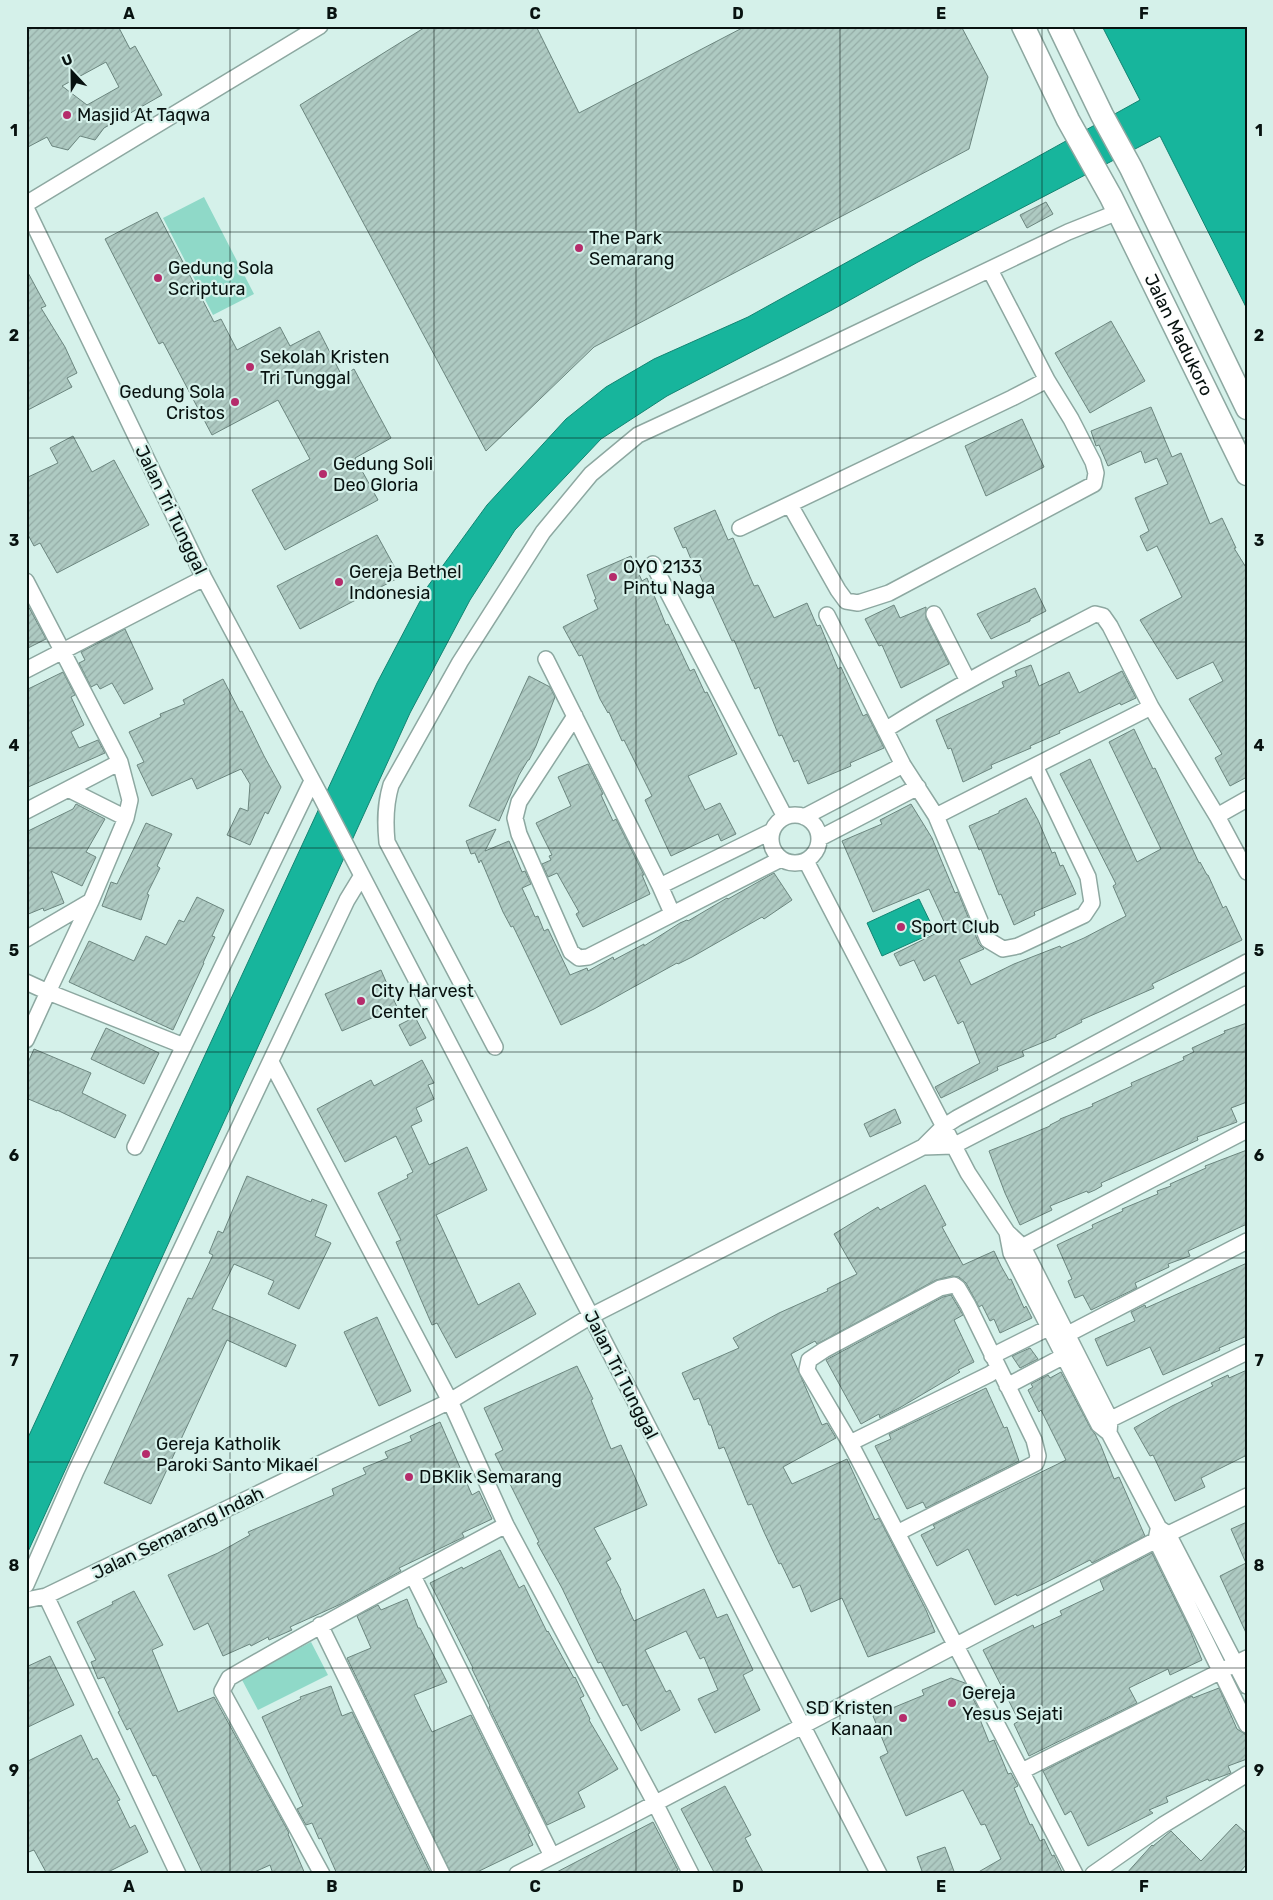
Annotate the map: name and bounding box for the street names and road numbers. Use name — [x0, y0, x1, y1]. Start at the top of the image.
street label: Jalan Madukoro — [1140, 270, 1218, 399]
street label: Jalan Tri Tunggal — [130, 442, 212, 578]
street label: Jalan Tri Tunggal — [579, 1307, 663, 1443]
street label: Jalan Semarang Indah — [89, 1482, 267, 1584]

